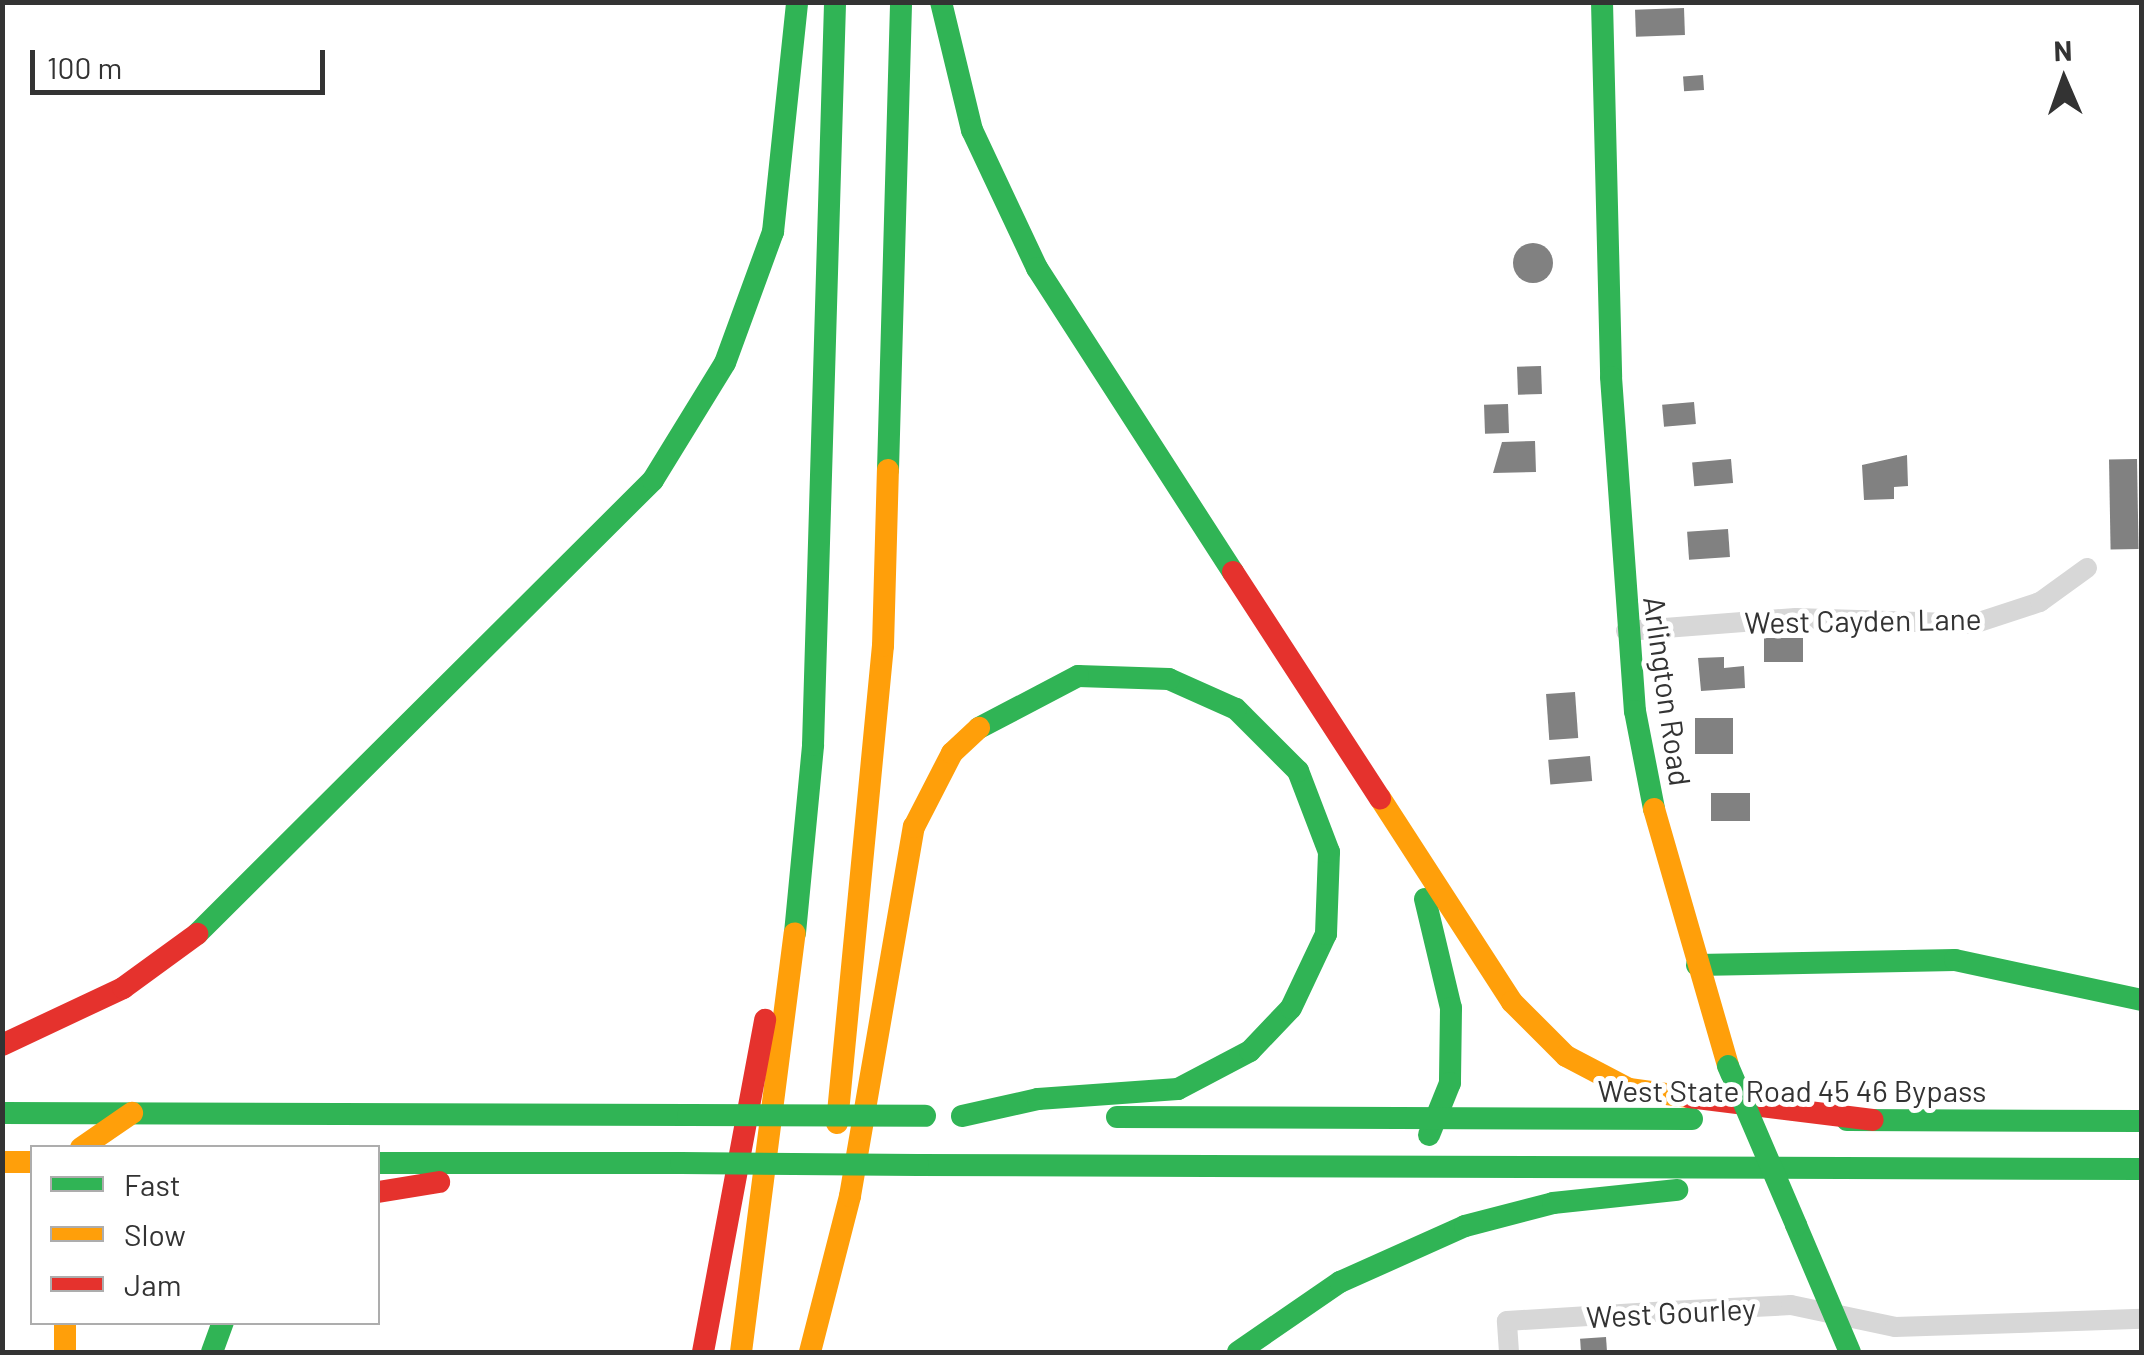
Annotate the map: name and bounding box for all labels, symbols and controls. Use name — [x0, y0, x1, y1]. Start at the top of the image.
scale bar — [35, 30, 330, 92]
north arrow — [2014, 30, 2114, 130]
text: N — [2053, 33, 2073, 67]
text: 100 m — [47, 49, 122, 85]
street label: Arlington Road — [1637, 594, 1699, 788]
street label: West Cayden Lane — [1744, 600, 1982, 640]
street label: West State Road 45 46 Bypass — [1597, 1072, 1987, 1108]
legend — [30, 1145, 380, 1325]
text: Fast — [124, 1166, 181, 1202]
text: Slow — [124, 1216, 186, 1252]
text: Jam — [124, 1266, 181, 1302]
street label: West Gourley — [1585, 1290, 1757, 1334]

